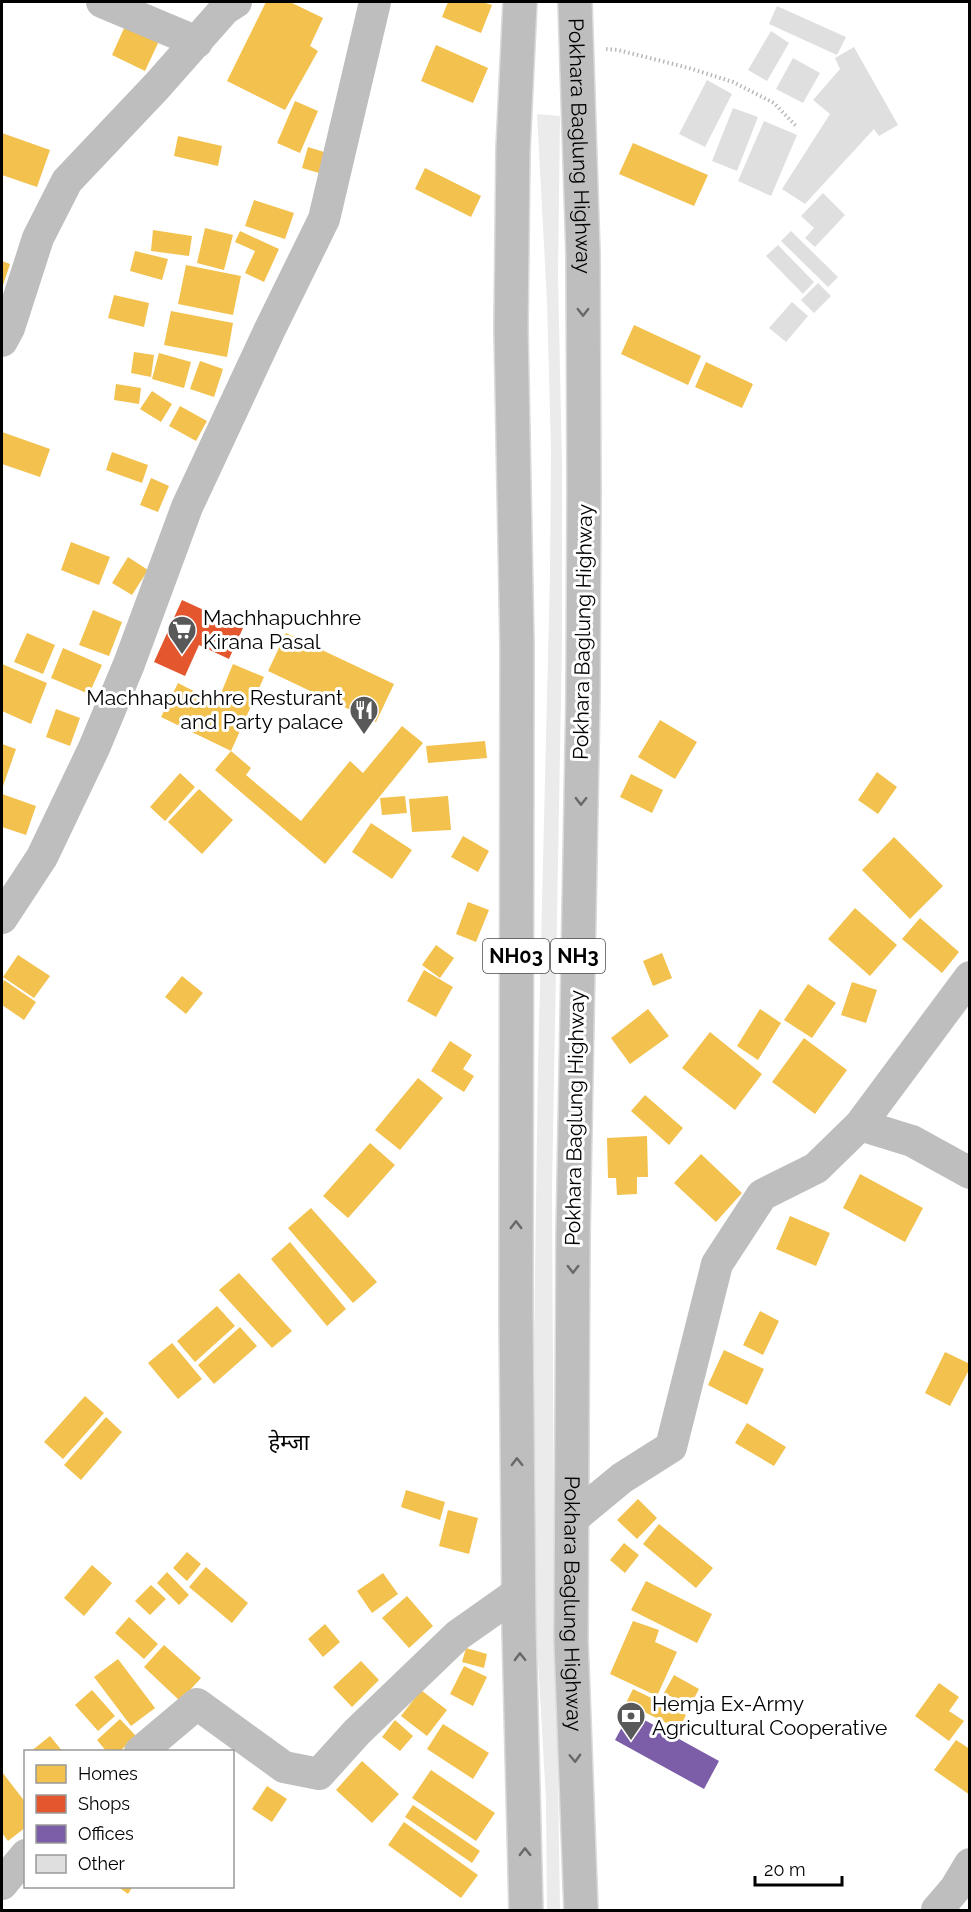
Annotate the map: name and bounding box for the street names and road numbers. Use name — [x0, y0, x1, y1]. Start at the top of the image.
street label: Pokhara Baglung Highway — [564, 18, 596, 274]
street label: Pokhara Baglung Highway — [568, 504, 597, 760]
road number: NH03 — [483, 939, 549, 973]
road number: NH3 — [551, 939, 605, 973]
street label: Pokhara Baglung Highway — [560, 990, 589, 1246]
street label: Pokhara Baglung Highway — [559, 1476, 587, 1732]

